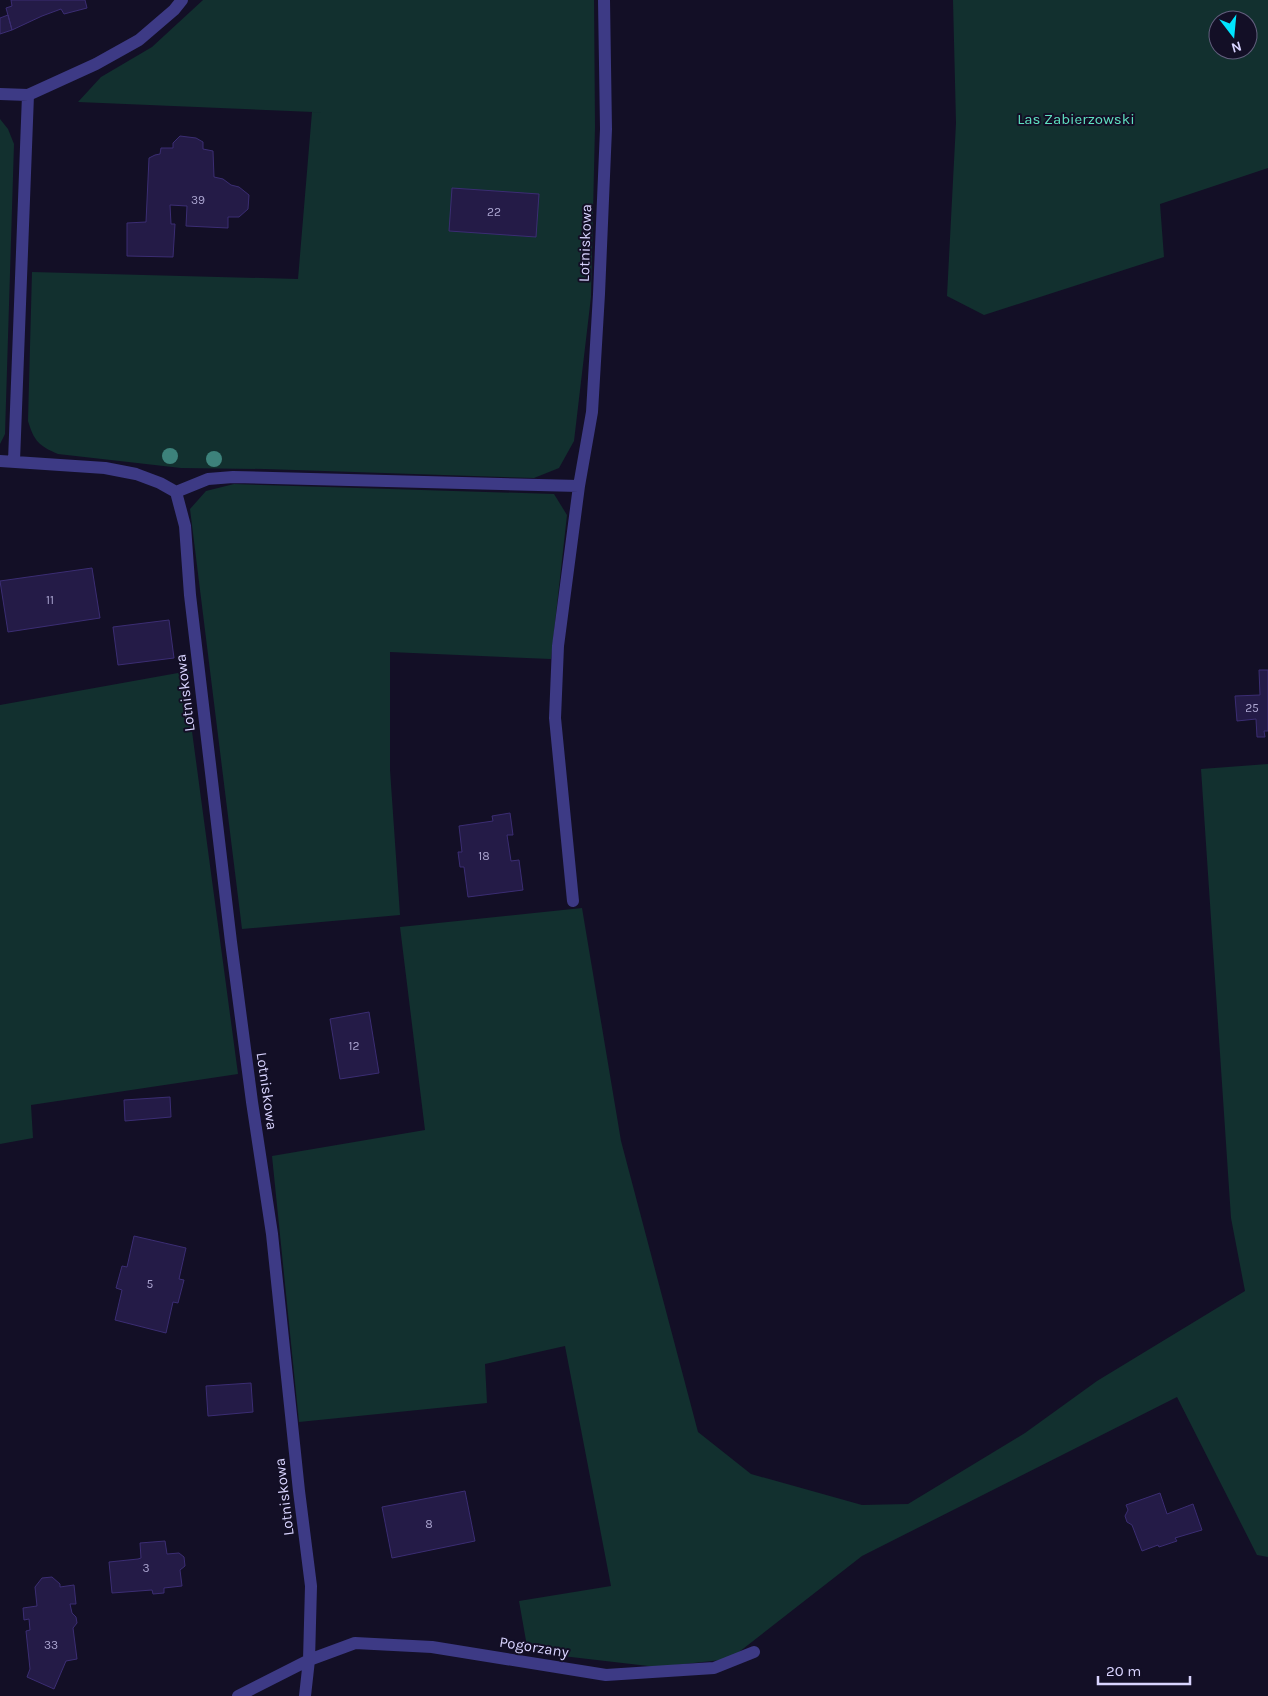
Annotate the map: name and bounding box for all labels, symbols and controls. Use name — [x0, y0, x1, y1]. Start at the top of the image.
north arrow — [1208, 10, 1258, 60]
text: N — [1229, 37, 1244, 57]
park label: Las Zabierzowski — [1017, 110, 1135, 128]
house number: 39 — [191, 193, 205, 207]
street label: Lotniskowa — [575, 204, 595, 282]
house number: 22 — [487, 205, 501, 219]
house number: 11 — [46, 593, 54, 607]
street label: Lotniskowa — [171, 653, 199, 733]
house number: 25 — [1245, 701, 1259, 715]
house number: 18 — [478, 849, 490, 863]
house number: 12 — [349, 1039, 360, 1053]
street label: Lotniskowa — [253, 1051, 281, 1131]
house number: 5 — [147, 1277, 154, 1291]
street label: Lotniskowa — [270, 1457, 298, 1537]
house number: 8 — [425, 1517, 433, 1531]
house number: 3 — [142, 1561, 150, 1575]
street label: Pogorzany — [498, 1633, 570, 1661]
house number: 33 — [44, 1638, 58, 1652]
scale bar — [1098, 1654, 1190, 1686]
text: 20 m — [1106, 1662, 1141, 1680]

